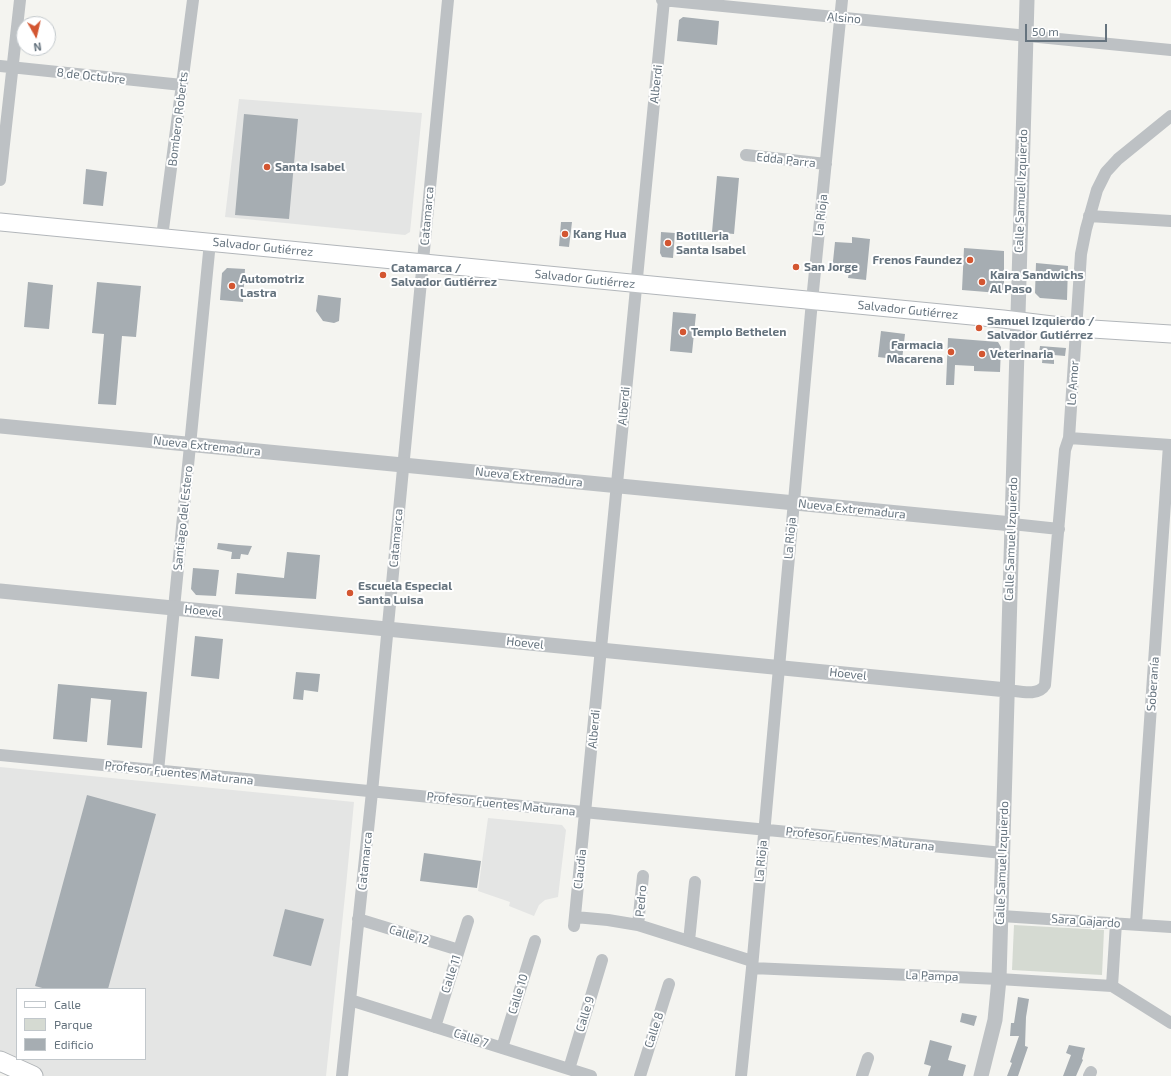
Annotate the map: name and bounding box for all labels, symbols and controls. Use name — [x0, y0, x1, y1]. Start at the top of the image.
street label: Alsino — [826, 9, 862, 27]
north arrow — [16, 16, 56, 56]
scale bar — [1027, 16, 1109, 42]
text: 50 m — [1032, 24, 1059, 38]
text: N — [33, 40, 42, 54]
street label: Alberdi — [647, 64, 665, 104]
street label: 8 de Octubre — [56, 65, 126, 87]
street label: Bombero Roberts — [165, 71, 191, 167]
street label: Calle Samuel Izquierdo — [1012, 129, 1030, 253]
street label: Edda Parra — [756, 150, 816, 170]
place label: Santa Isabel — [275, 160, 345, 174]
marker: Santa Isabel — [262, 162, 272, 172]
street label: Catamarca — [417, 186, 437, 246]
street label: La Rioja — [812, 193, 830, 237]
place label: Kang Hua — [573, 227, 626, 241]
marker: Kang Hua — [560, 229, 570, 239]
place label: Botilleria Santa Isabel — [676, 229, 746, 257]
street label: Salvador Gutiérrez — [212, 235, 314, 259]
marker: Botilleria Santa Isabel — [663, 238, 673, 248]
place label: Frenos Faundez — [873, 253, 962, 267]
marker: Frenos Faundez — [965, 255, 975, 265]
place label: San Jorge — [804, 260, 858, 274]
place label: Catamarca / Salvador Gutiérrez — [391, 261, 497, 289]
marker: San Jorge — [791, 262, 801, 272]
street label: Salvador Gutiérrez — [534, 267, 636, 291]
place label: Kaira Sandwichs Al Paso — [990, 268, 1084, 296]
marker: Catamarca / Salvador Gutiérrez — [378, 270, 388, 280]
place label: Automotriz Lastra — [240, 272, 304, 300]
marker: Kaira Sandwichs Al Paso — [977, 277, 987, 287]
marker: Automotriz Lastra — [227, 281, 237, 291]
street label: Salvador Gutiérrez — [857, 298, 959, 322]
place label: Samuel Izquierdo / Salvador Gutiérrez — [987, 314, 1095, 342]
marker: Samuel Izquierdo / Salvador Gutiérrez — [974, 323, 984, 333]
place label: Templo Bethelen — [691, 325, 786, 339]
marker: Templo Bethelen — [678, 327, 688, 337]
place label: Farmacia Macarena — [886, 338, 943, 366]
marker: Farmacia Macarena — [946, 347, 956, 357]
place label: Veterinaria — [990, 347, 1053, 361]
marker: Veterinaria — [977, 349, 987, 359]
street label: Lo Amor — [1064, 360, 1082, 406]
street label: Alberdi — [615, 386, 633, 426]
street label: Nueva Extremadura — [152, 433, 262, 459]
street label: Nueva Extremadura — [474, 464, 584, 490]
street label: Santiago del Estero — [170, 465, 196, 571]
street label: Calle Samuel Izquierdo — [1002, 477, 1020, 601]
street label: Nueva Extremadura — [797, 496, 907, 522]
street label: Catamarca — [386, 508, 406, 568]
street label: La Rioja — [781, 516, 799, 560]
place label: Escuela Especial Santa Luisa — [358, 579, 452, 607]
marker: Escuela Especial Santa Luisa — [345, 588, 355, 598]
street label: Hoevel — [184, 602, 222, 620]
street label: Hoevel — [506, 634, 544, 652]
street label: Soberanía — [1144, 656, 1162, 712]
street label: Hoevel — [829, 665, 867, 683]
street label: Alberdi — [585, 709, 603, 749]
street label: Profesor Fuentes Maturana — [104, 758, 254, 788]
street label: Profesor Fuentes Maturana — [426, 789, 576, 819]
street label: Calle Samuel Izquierdo — [993, 801, 1011, 925]
street label: Profesor Fuentes Maturana — [785, 824, 935, 854]
street label: Catamarca — [355, 831, 375, 891]
street label: La Rioja — [752, 839, 770, 883]
street label: Claudia — [571, 848, 589, 890]
street label: Pedro — [632, 885, 650, 917]
street label: Sara Gajardo — [1051, 911, 1121, 931]
street label: Calle 12 — [387, 922, 431, 948]
street label: Calle 11 — [438, 953, 464, 995]
street label: La Pampa — [905, 968, 959, 984]
street label: Calle 10 — [505, 972, 531, 1016]
legend — [16, 988, 146, 1060]
street label: Calle 9 — [573, 994, 597, 1034]
text: Calle — [54, 997, 81, 1011]
street label: Calle 8 — [641, 1010, 667, 1050]
text: Parque — [54, 1017, 92, 1031]
street label: Calle 7 — [452, 1026, 490, 1050]
text: Edificio — [54, 1037, 94, 1051]

